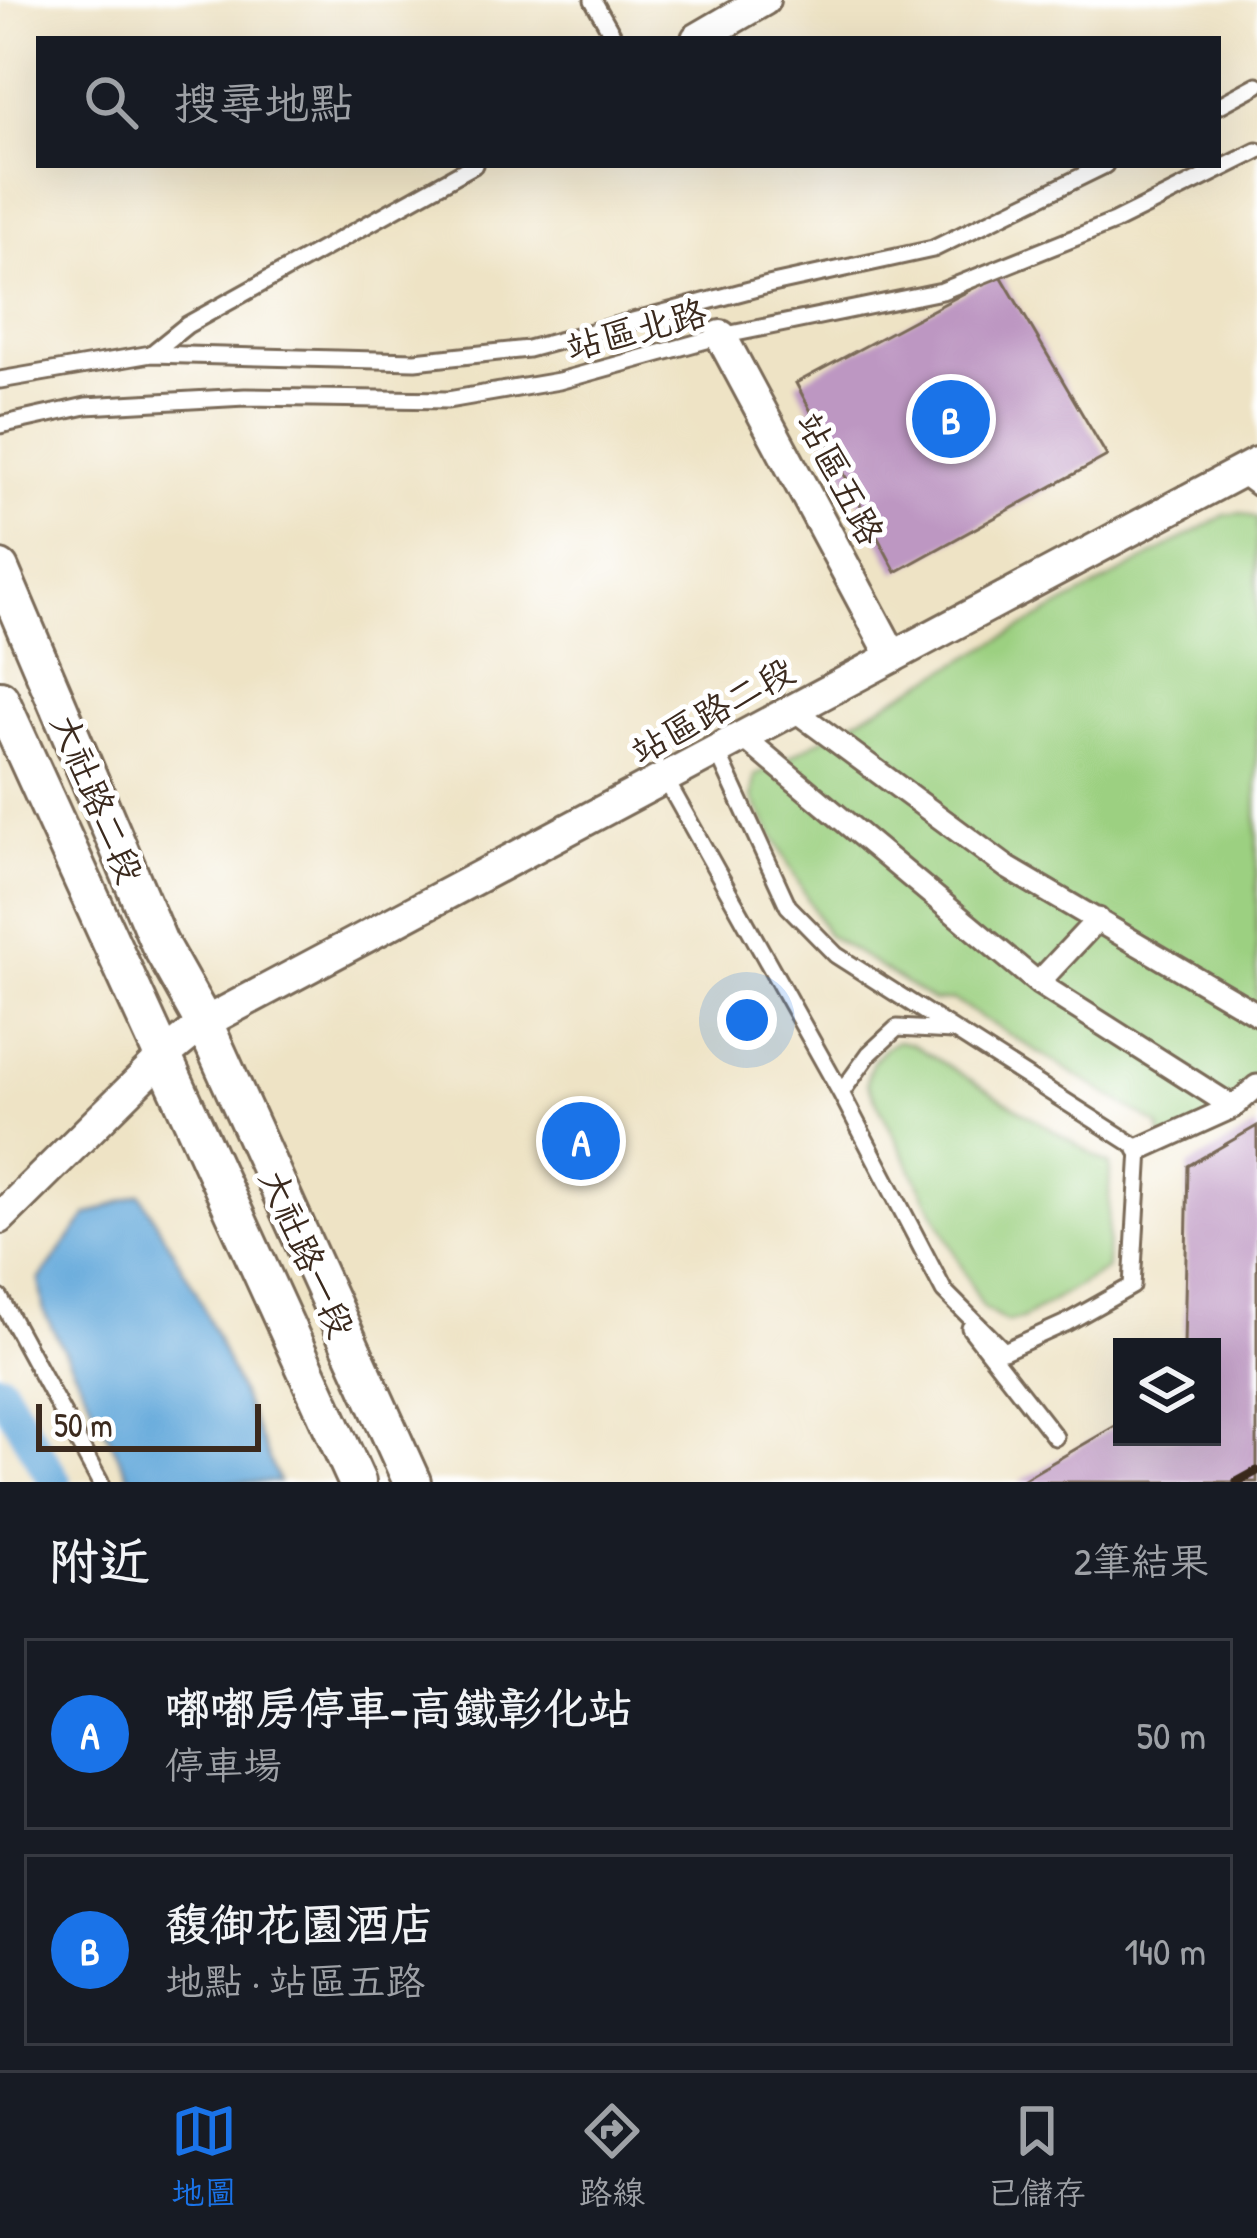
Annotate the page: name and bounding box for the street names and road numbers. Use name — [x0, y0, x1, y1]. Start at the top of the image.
street label: 站區北路 — [560, 287, 712, 371]
street label: 站區五路 — [786, 403, 896, 553]
street label: 站區路二段 — [621, 645, 803, 775]
street label: 大社路二段 — [40, 706, 156, 890]
street label: 大社路一段 — [249, 1161, 367, 1345]

